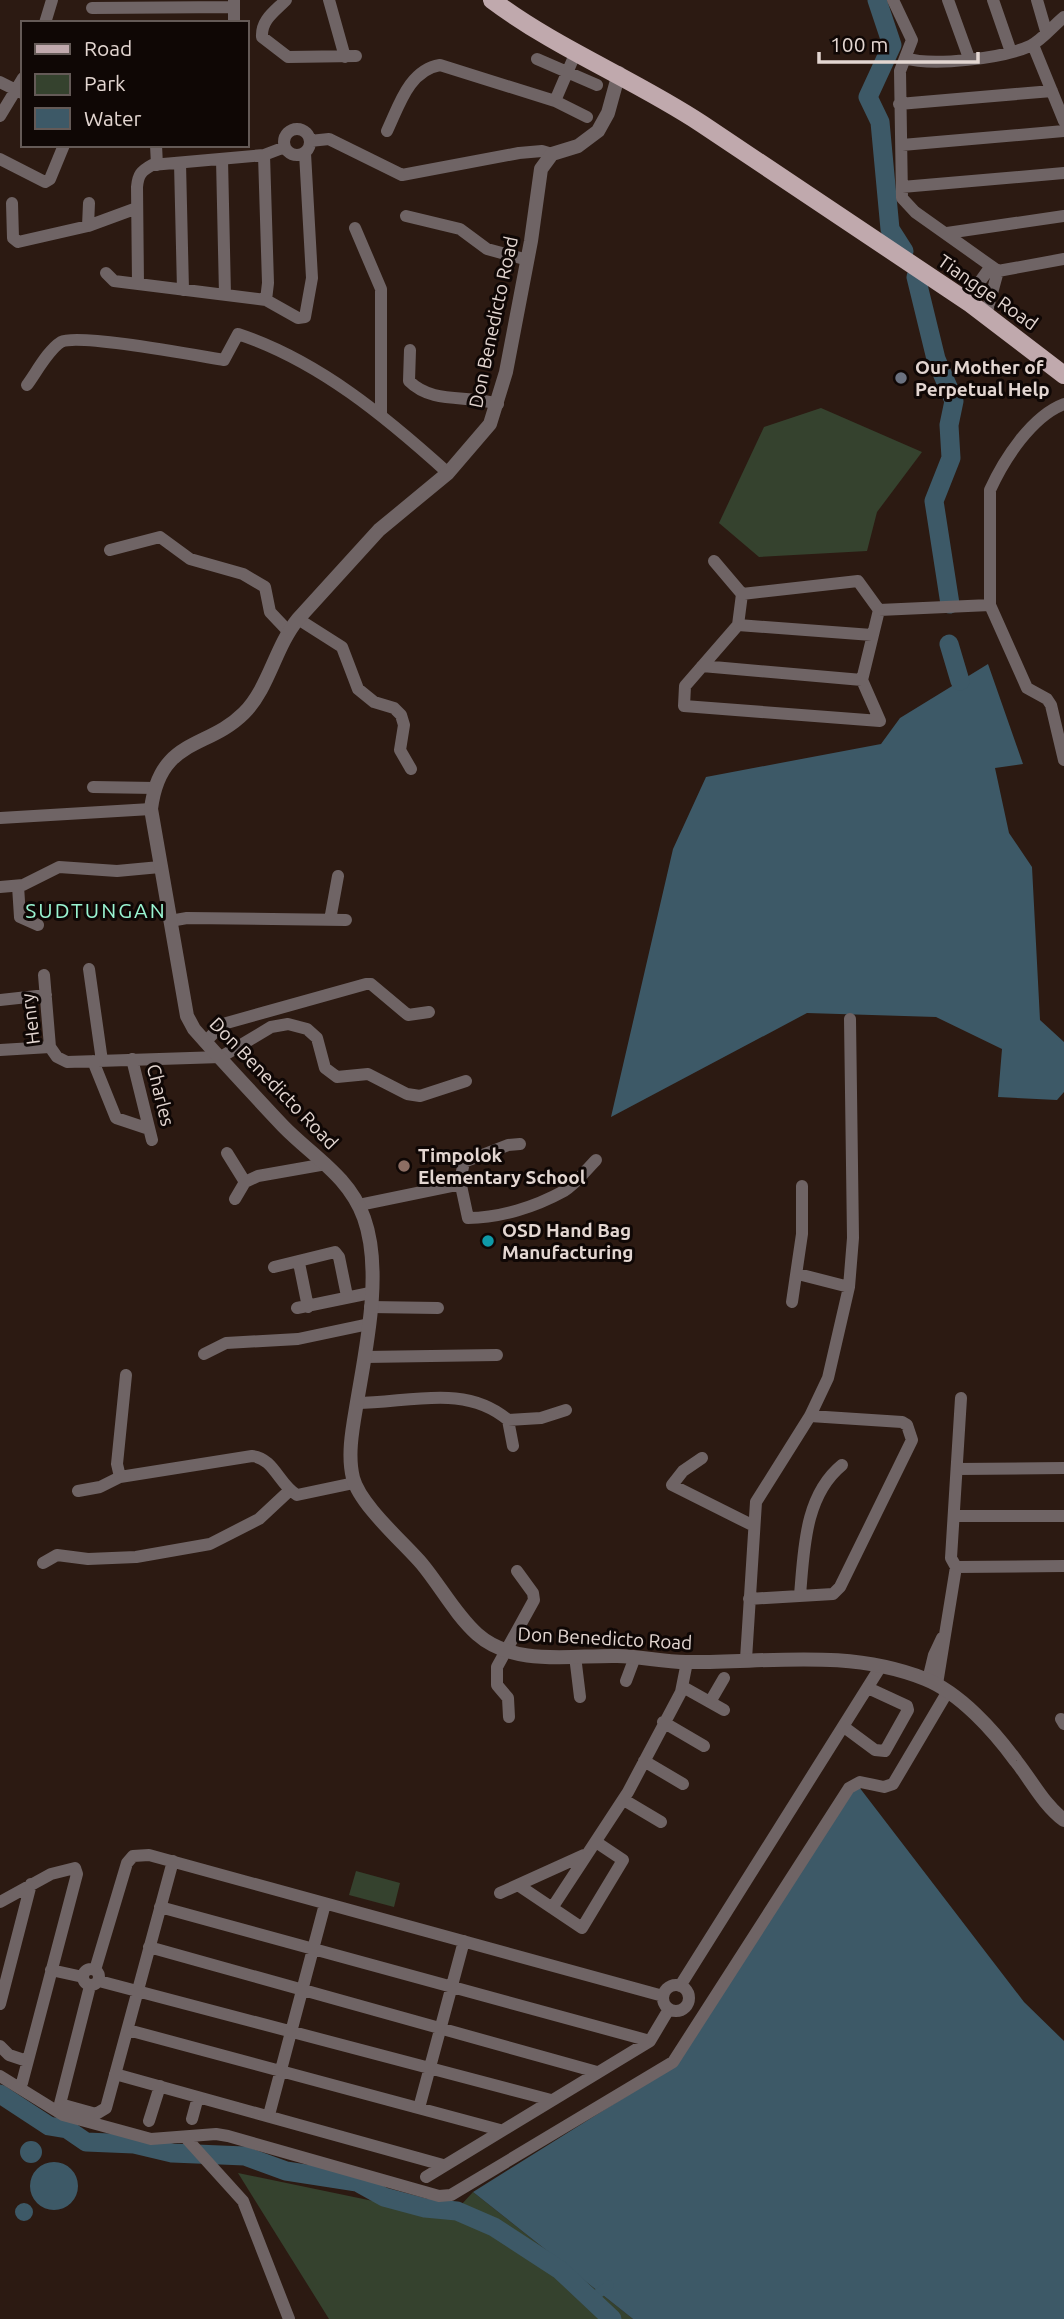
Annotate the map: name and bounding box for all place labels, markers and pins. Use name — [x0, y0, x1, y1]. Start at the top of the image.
place label: Our Mother of Perpetual Help — [915, 356, 1050, 400]
marker: Our Mother of Perpetual Help — [893, 370, 909, 386]
place label: Timpolok Elementary School — [418, 1144, 586, 1188]
marker: Timpolok Elementary School — [396, 1158, 412, 1174]
place label: OSD Hand Bag Manufacturing — [502, 1219, 634, 1263]
marker: OSD Hand Bag Manufacturing — [480, 1233, 496, 1249]

